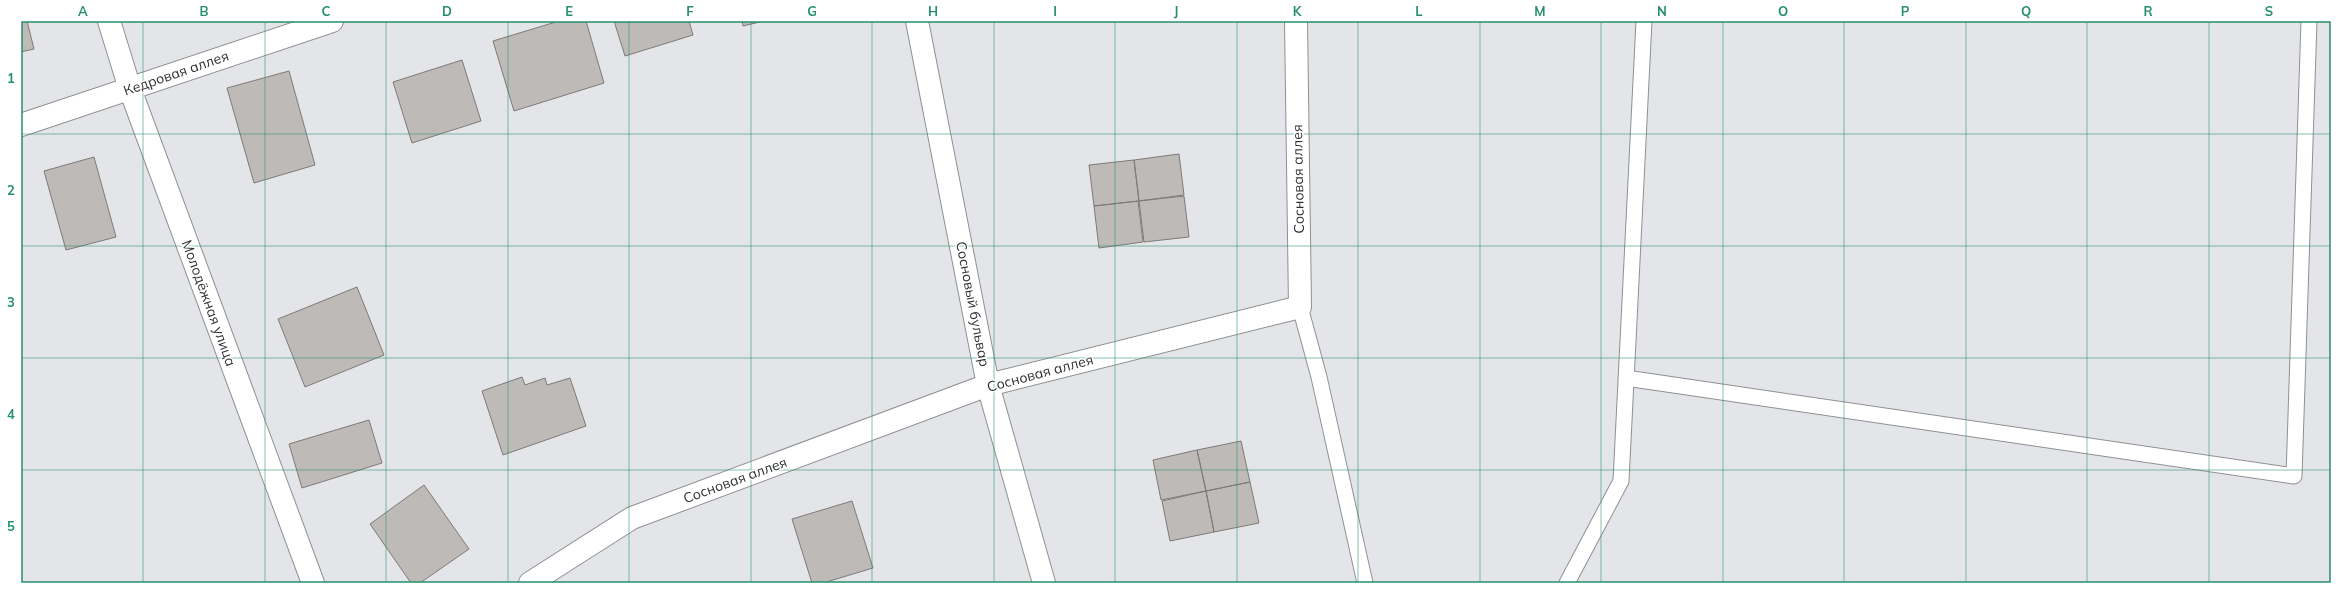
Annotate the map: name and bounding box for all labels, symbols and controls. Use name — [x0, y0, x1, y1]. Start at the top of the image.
text: A — [78, 3, 88, 19]
text: B — [200, 3, 209, 19]
text: C — [322, 3, 331, 19]
text: D — [442, 3, 452, 19]
text: E — [565, 3, 573, 19]
text: F — [686, 3, 694, 19]
text: G — [807, 3, 817, 19]
text: H — [928, 3, 938, 19]
text: I — [1053, 3, 1057, 19]
text: J — [1174, 3, 1178, 19]
text: K — [1293, 3, 1303, 19]
text: L — [1415, 3, 1423, 19]
text: M — [1534, 3, 1546, 19]
text: N — [1657, 3, 1667, 19]
text: O — [1778, 3, 1788, 19]
text: P — [1901, 3, 1910, 19]
text: Q — [2021, 3, 2031, 19]
text: R — [2143, 3, 2153, 19]
text: S — [2265, 3, 2273, 19]
street label: Кедровая аллея — [121, 47, 231, 99]
text: 1 — [7, 70, 15, 86]
street label: Сосновая аллея — [1288, 124, 1308, 234]
text: 2 — [7, 182, 15, 198]
street label: Молодёжная улица — [178, 237, 240, 369]
street label: Сосновый бульвар — [952, 240, 994, 368]
text: 3 — [7, 294, 15, 310]
street label: Сосновая аллея — [985, 350, 1095, 396]
text: 4 — [7, 406, 15, 422]
street label: Сосновая аллея — [681, 453, 789, 507]
text: 5 — [7, 518, 15, 534]

